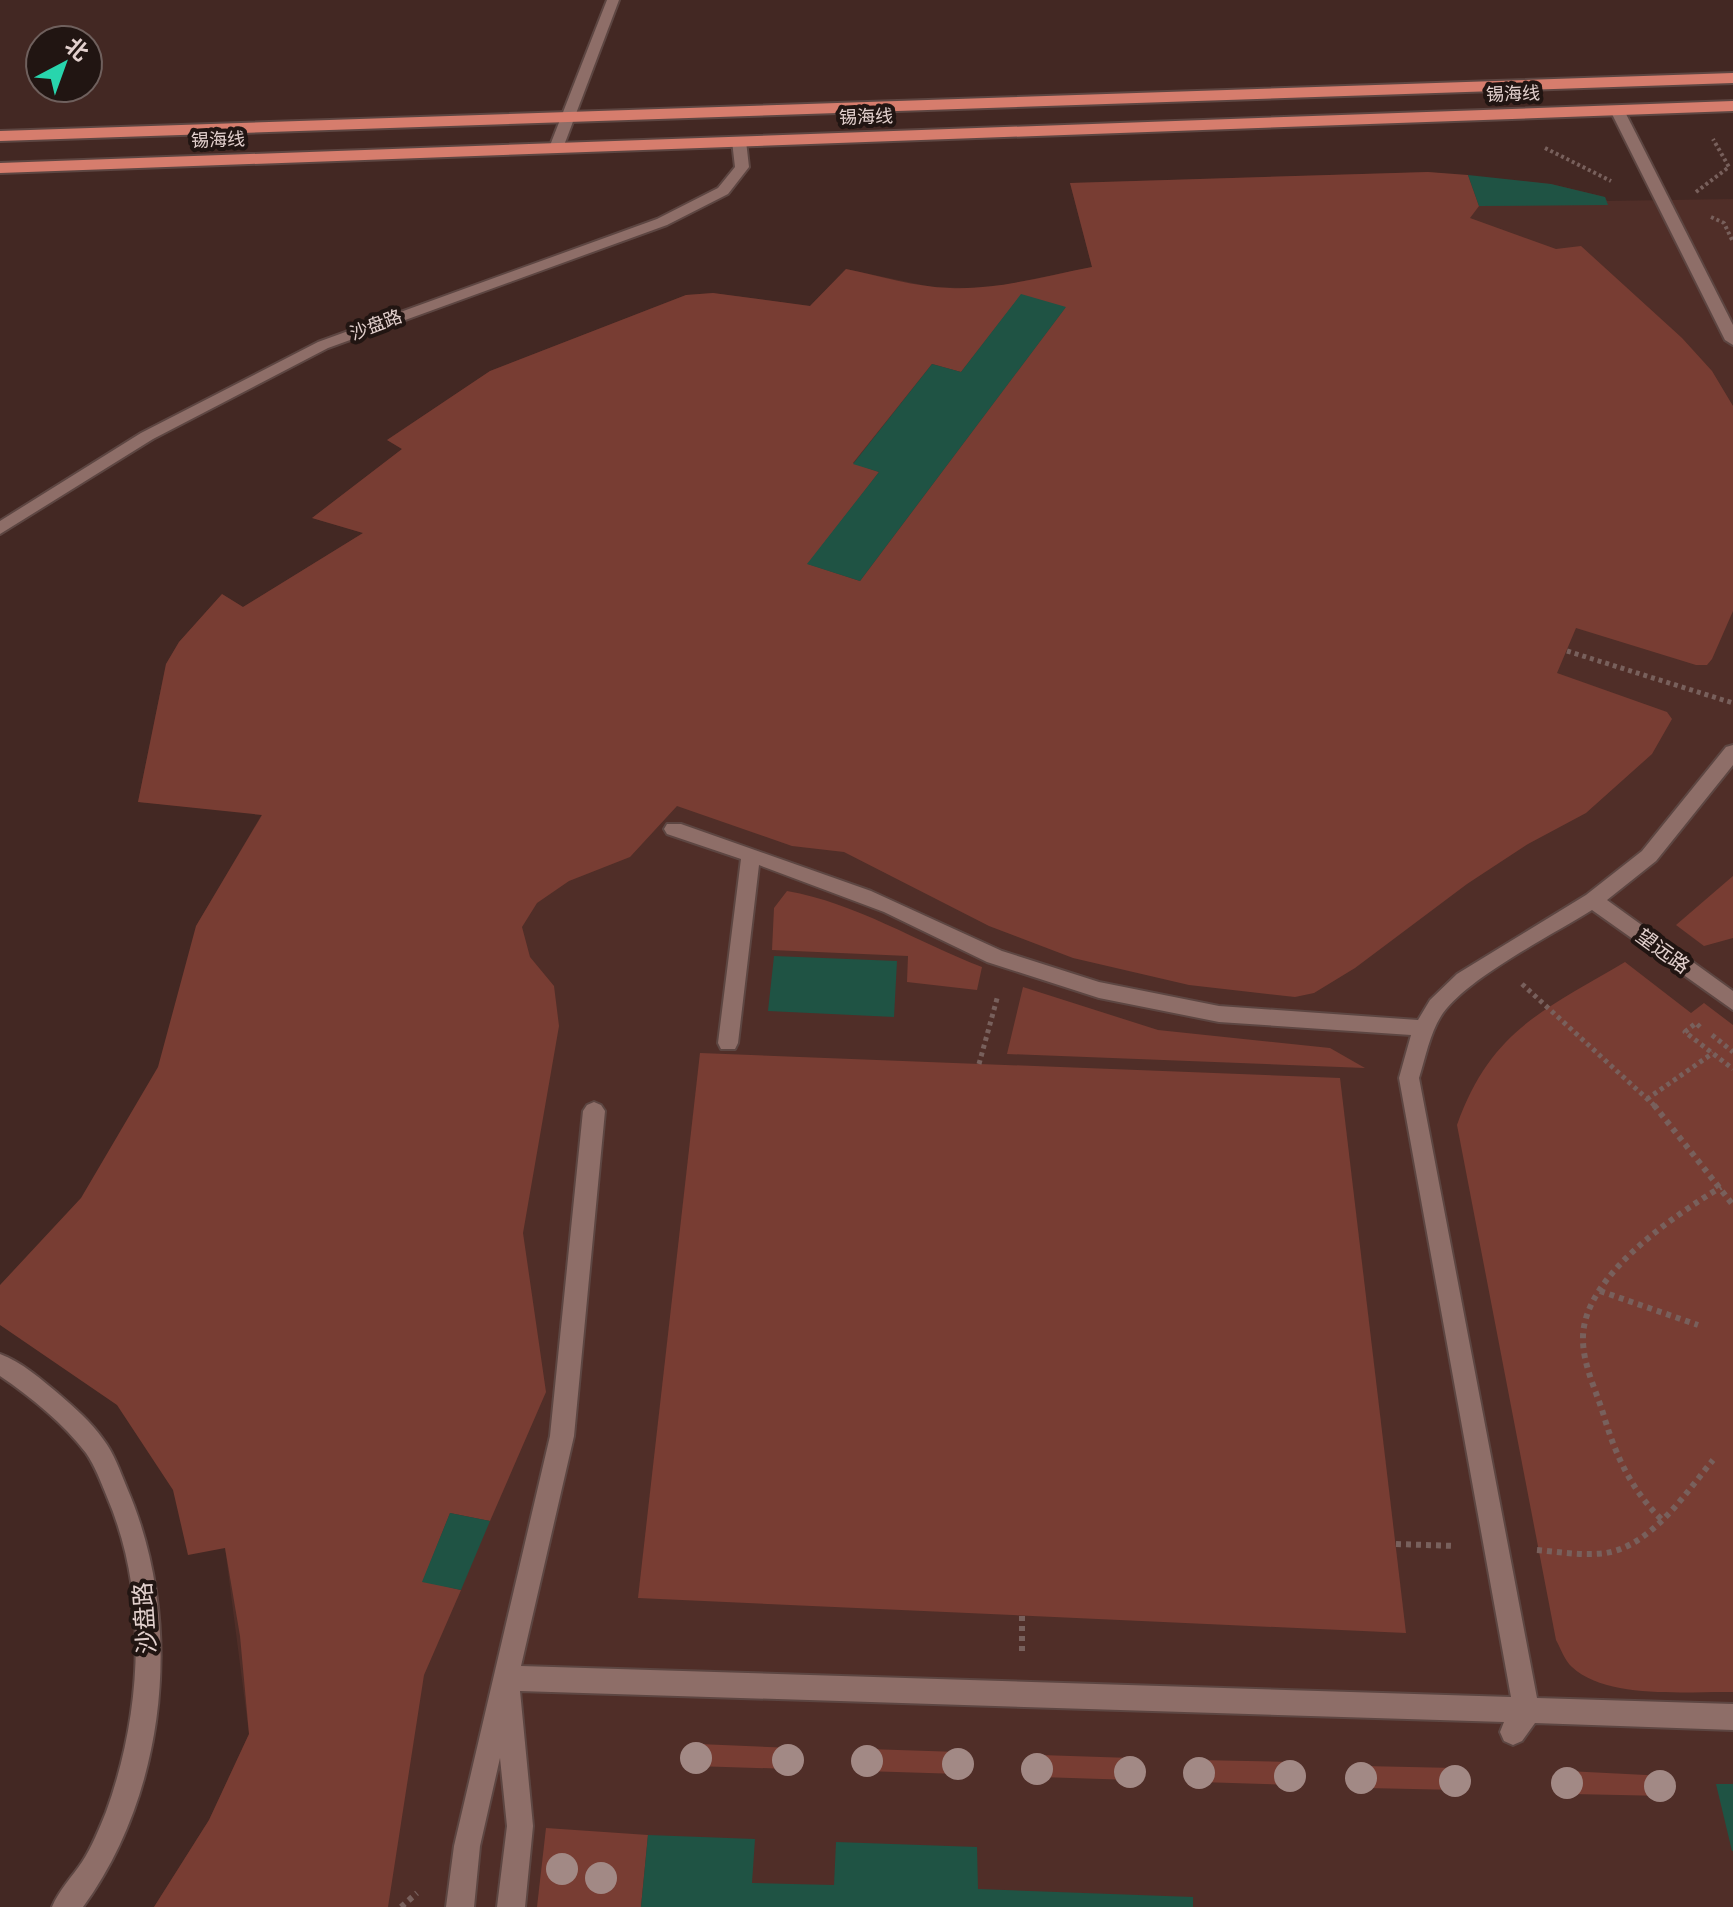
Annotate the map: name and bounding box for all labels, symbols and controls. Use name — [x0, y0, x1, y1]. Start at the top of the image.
north arrow — [24, 24, 104, 104]
text: 北 — [60, 30, 96, 67]
street label: 锡海线 — [1486, 80, 1540, 106]
street label: 锡海线 — [839, 103, 893, 129]
street label: 锡海线 — [191, 126, 245, 152]
street label: 沙盘路 — [346, 303, 405, 345]
street label: 望远路 — [1631, 922, 1695, 979]
street label: 沙盘路 — [125, 1581, 162, 1655]

